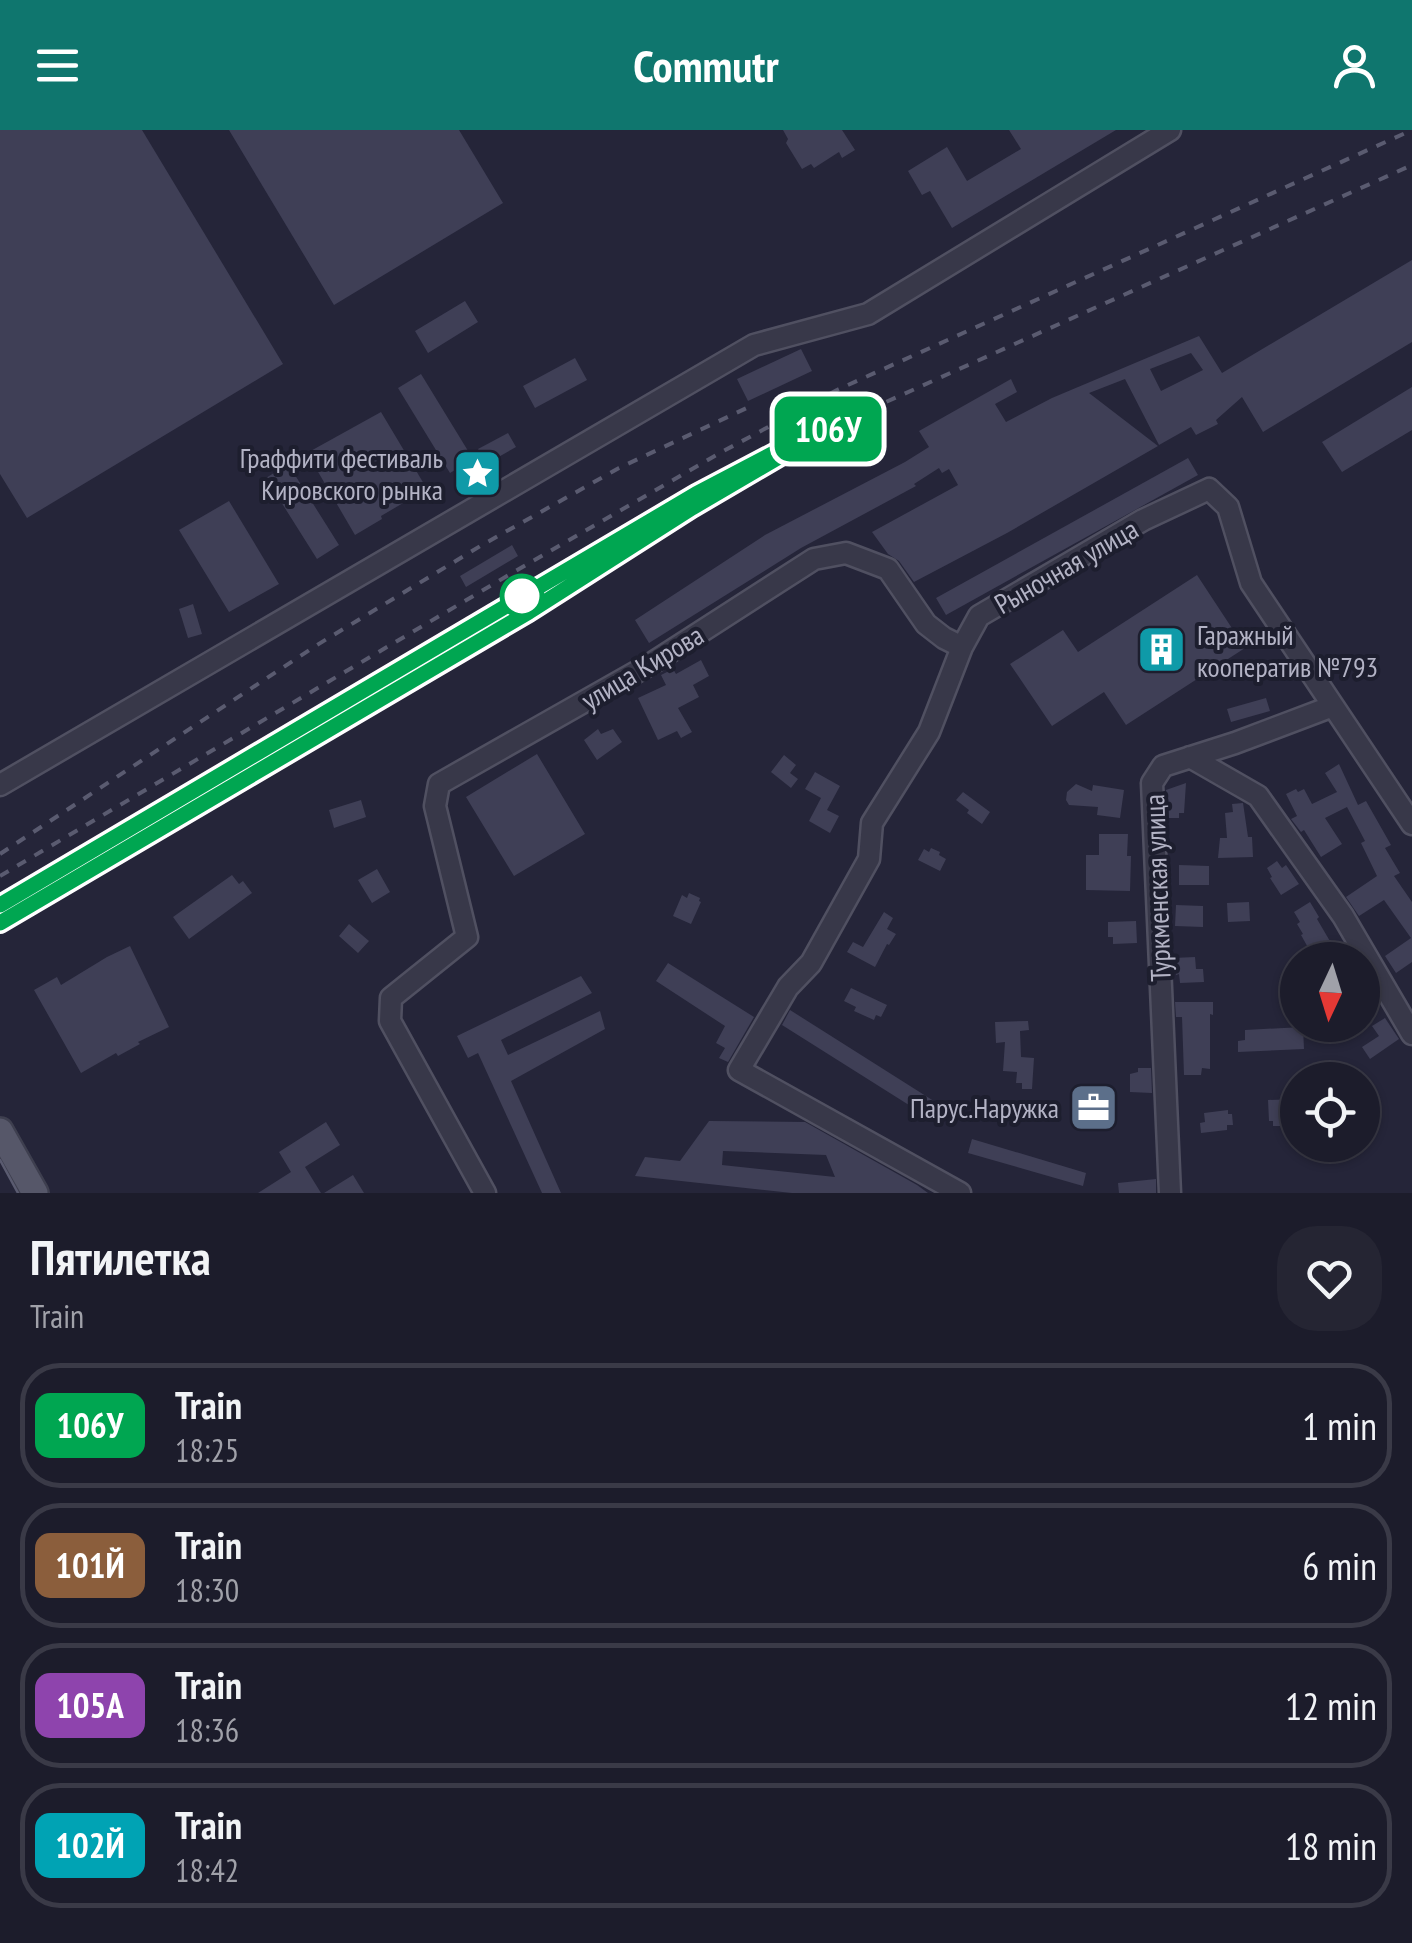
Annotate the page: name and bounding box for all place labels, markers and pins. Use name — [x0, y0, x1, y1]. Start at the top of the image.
place label: Граффити фестиваль Кировского рынка — [240, 439, 443, 508]
place icon: Граффити фестиваль Кировского рынка — [452, 447, 504, 499]
unlabelled marker — [501, 575, 543, 617]
place label: Гаражный кооператив №793 — [1197, 616, 1378, 685]
building icon: Гаражный кооператив №793 — [1136, 624, 1188, 676]
office icon: Парус.Наружка — [1068, 1081, 1120, 1133]
place label: Парус.Наружка — [910, 1089, 1059, 1126]

